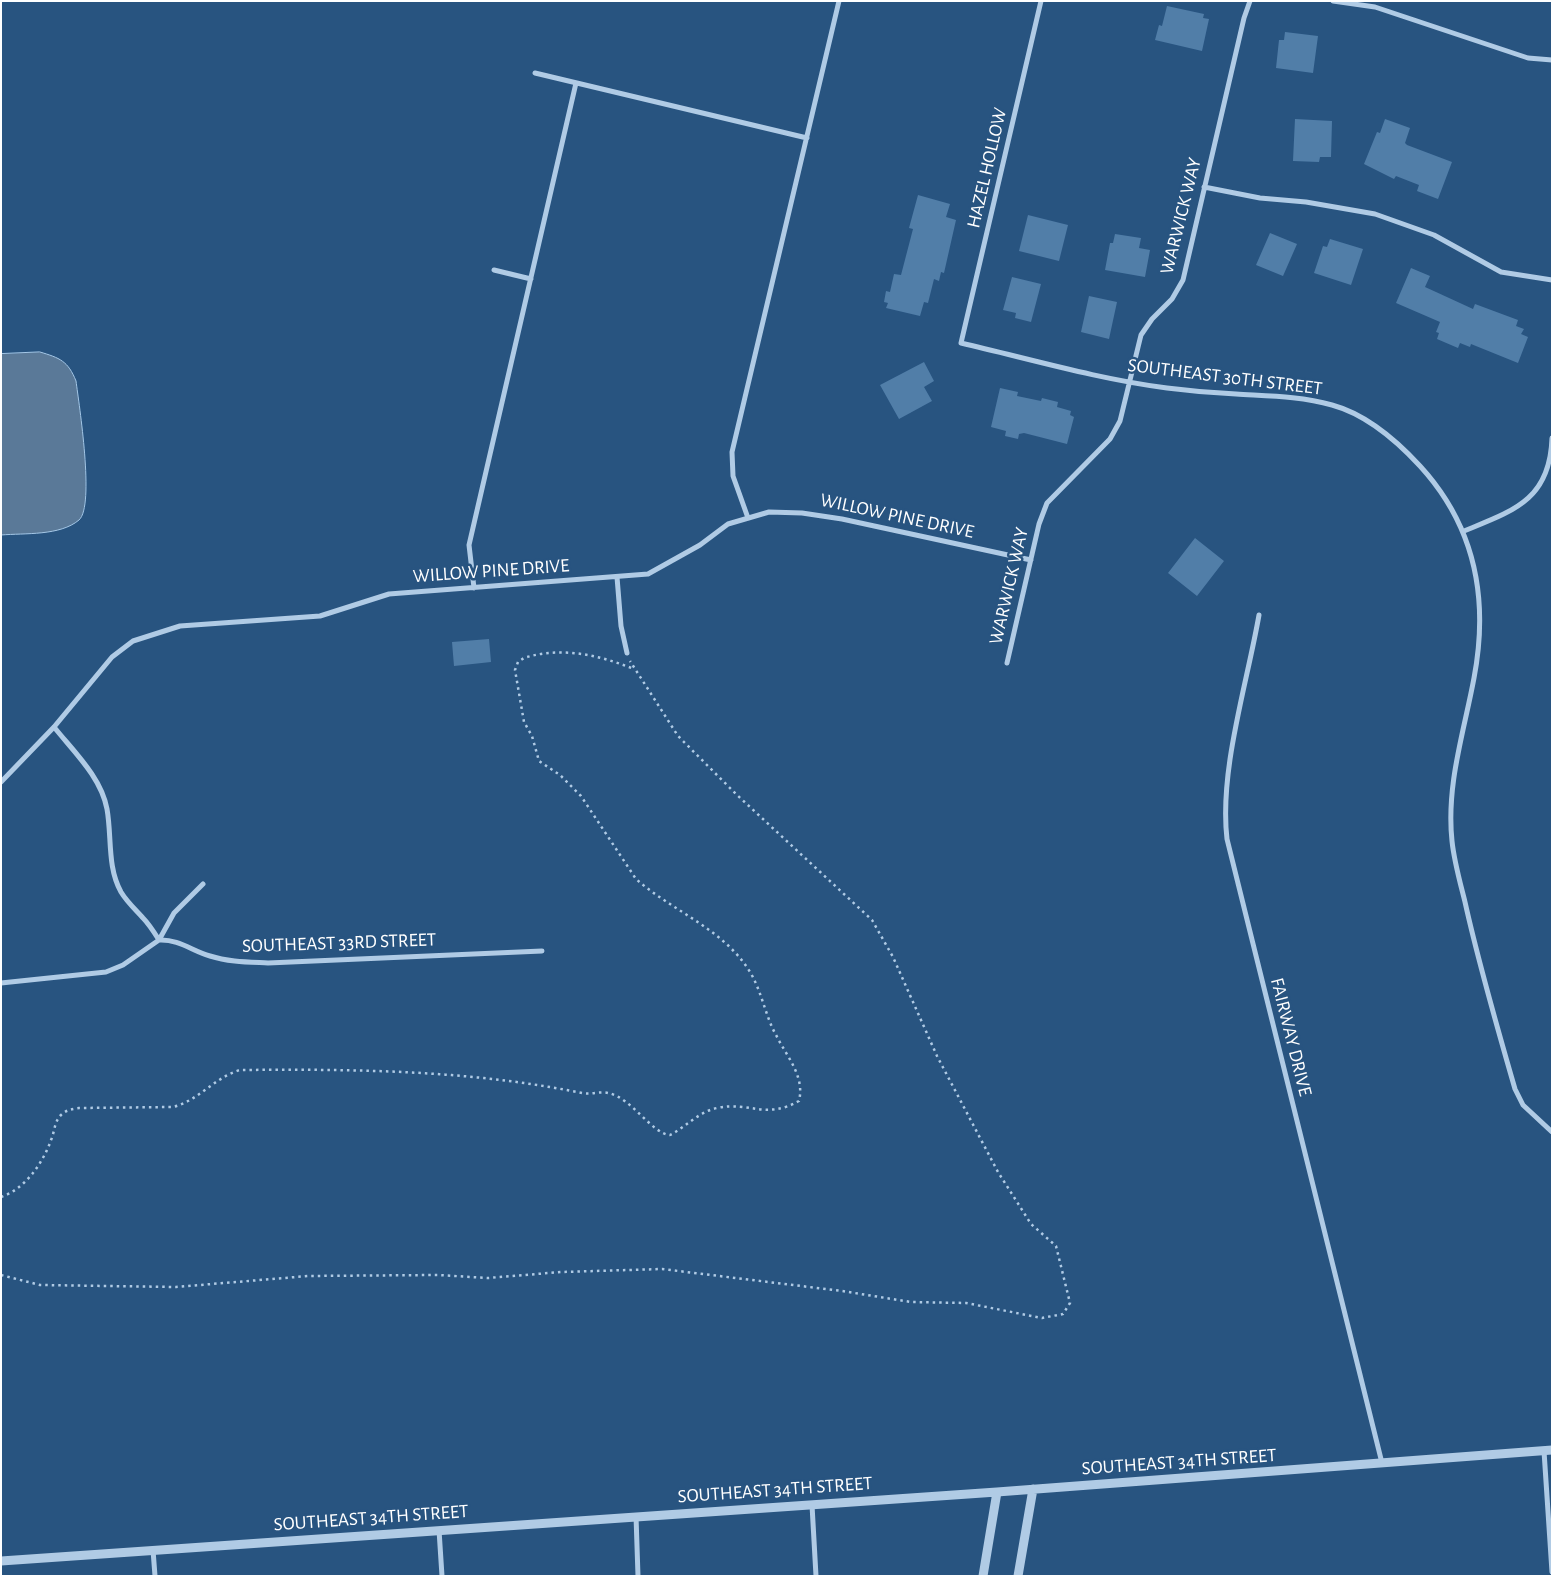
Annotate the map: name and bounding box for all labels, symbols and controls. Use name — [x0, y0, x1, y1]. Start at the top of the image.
street label: HAZEL HOLLOW — [962, 106, 1012, 230]
street label: WARWICK WAY — [1155, 155, 1207, 277]
street label: SOUTHEAST 30TH STREET — [1126, 354, 1324, 400]
street label: WILLOW PINE DRIVE — [818, 489, 976, 543]
street label: WARWICK WAY — [984, 525, 1034, 647]
street label: WILLOW PINE DRIVE — [412, 554, 570, 588]
street label: SOUTHEAST 33RD STREET — [242, 928, 436, 958]
street label: FAIRWAY DRIVE — [1265, 975, 1317, 1099]
street label: SOUTHEAST 34TH STREET — [1081, 1444, 1277, 1480]
street label: SOUTHEAST 34TH STREET — [677, 1472, 873, 1508]
street label: SOUTHEAST 34TH STREET — [273, 1500, 469, 1536]

